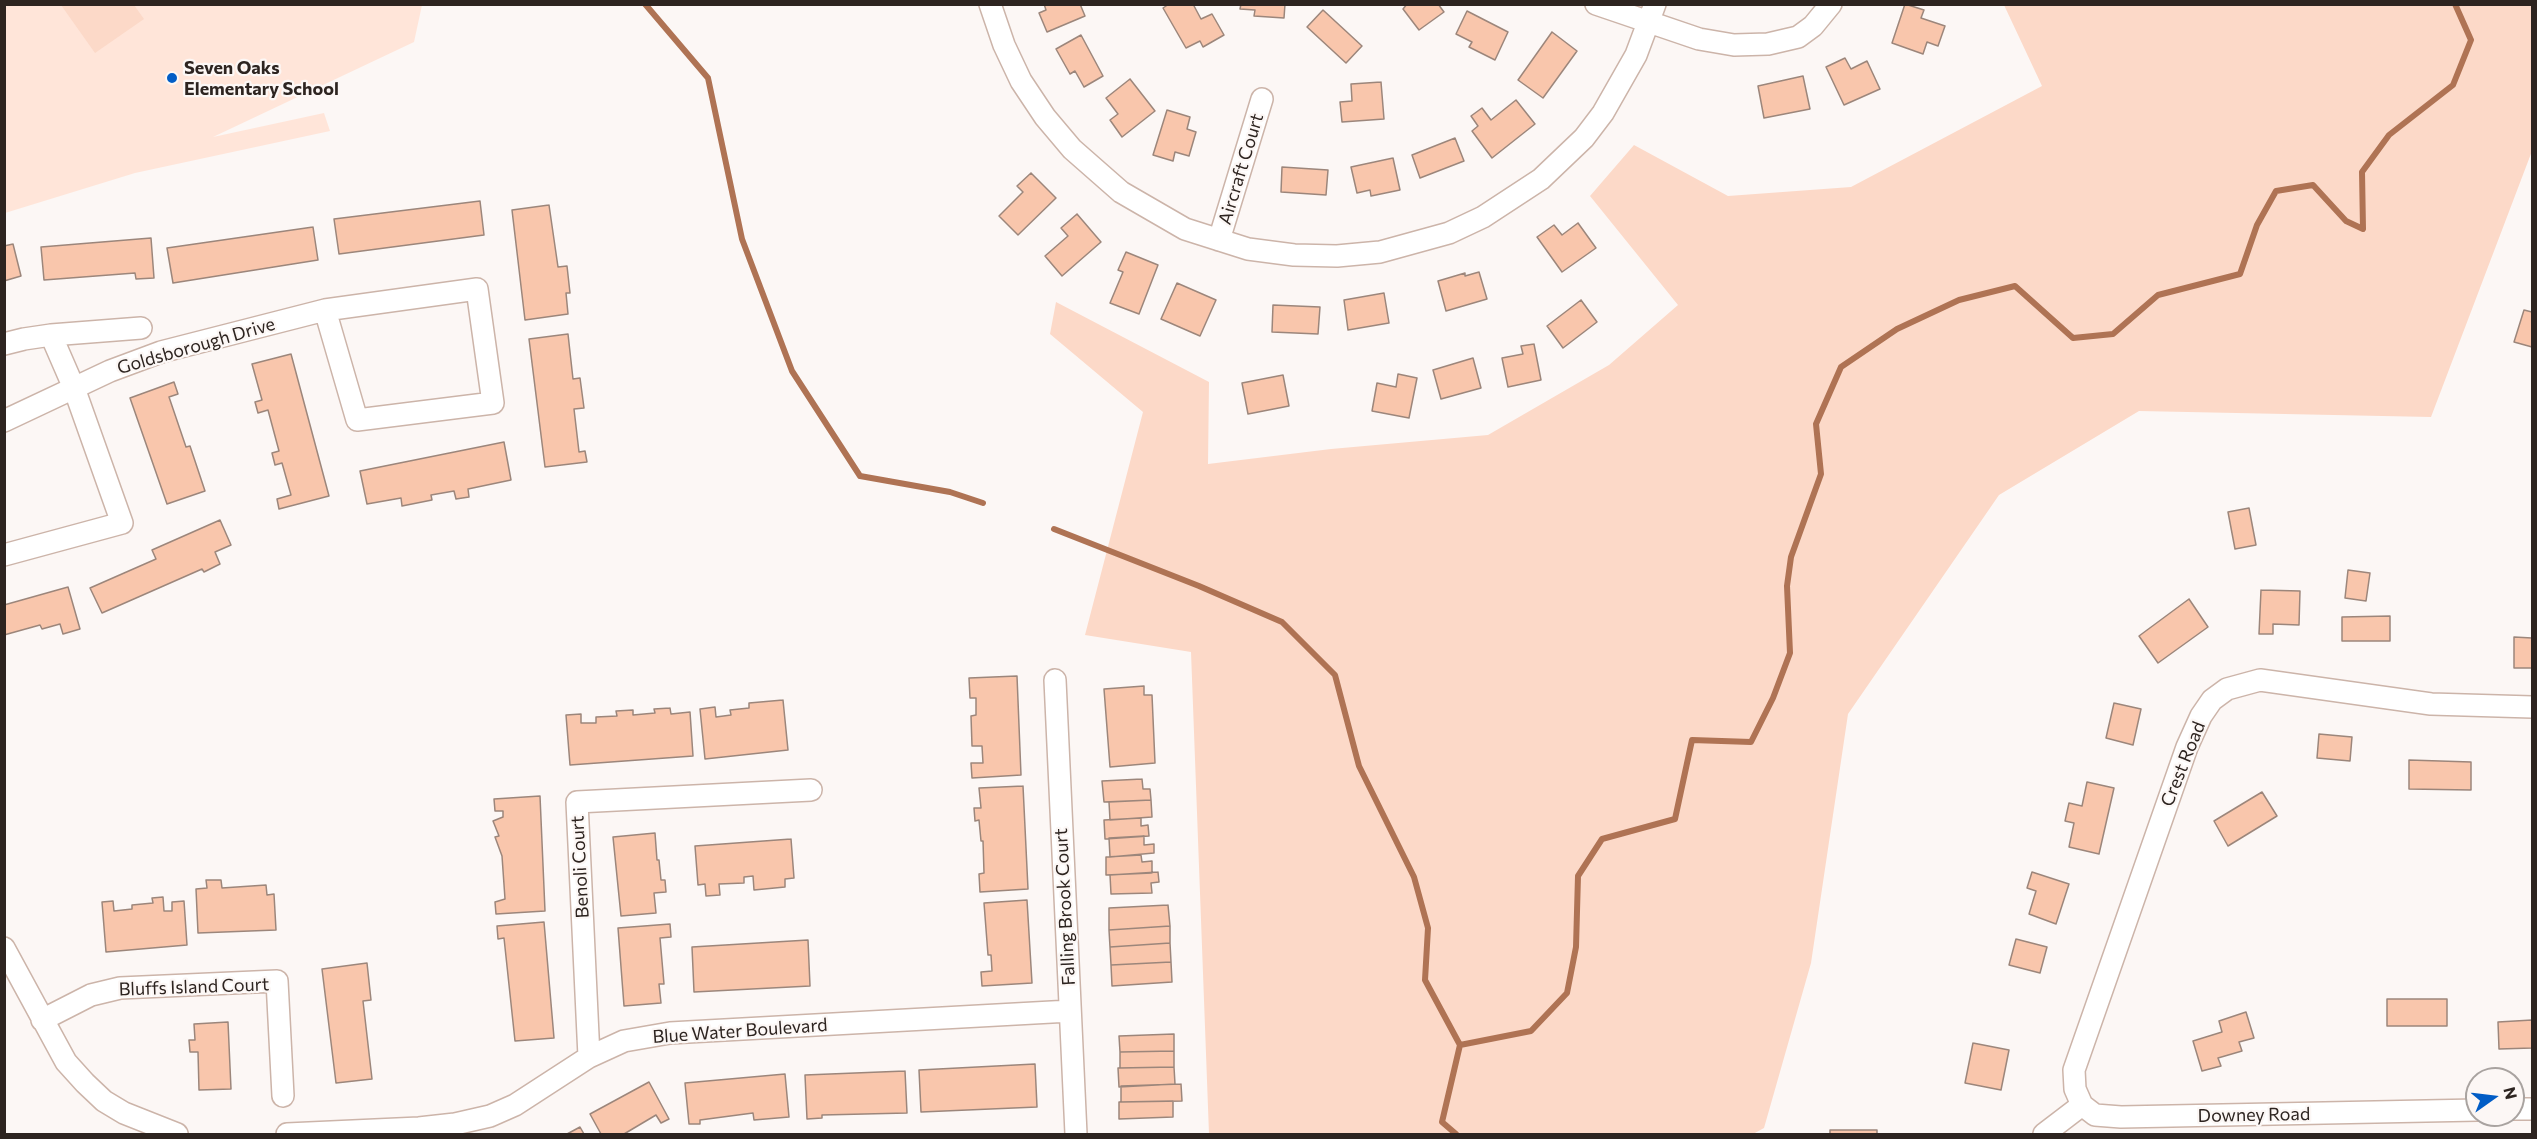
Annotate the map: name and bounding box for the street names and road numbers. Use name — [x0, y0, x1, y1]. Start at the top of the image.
street label: Aircraft Court — [1214, 111, 1268, 227]
street label: Goldsborough Drive — [115, 313, 277, 379]
street label: Crest Road — [2156, 718, 2210, 810]
street label: Benoli Court — [567, 815, 593, 919]
street label: Falling Brook Court — [1050, 828, 1080, 986]
street label: Bluffs Island Court — [118, 974, 270, 1000]
street label: Blue Water Boulevard — [652, 1014, 828, 1048]
street label: Downey Road — [2198, 1103, 2310, 1127]

